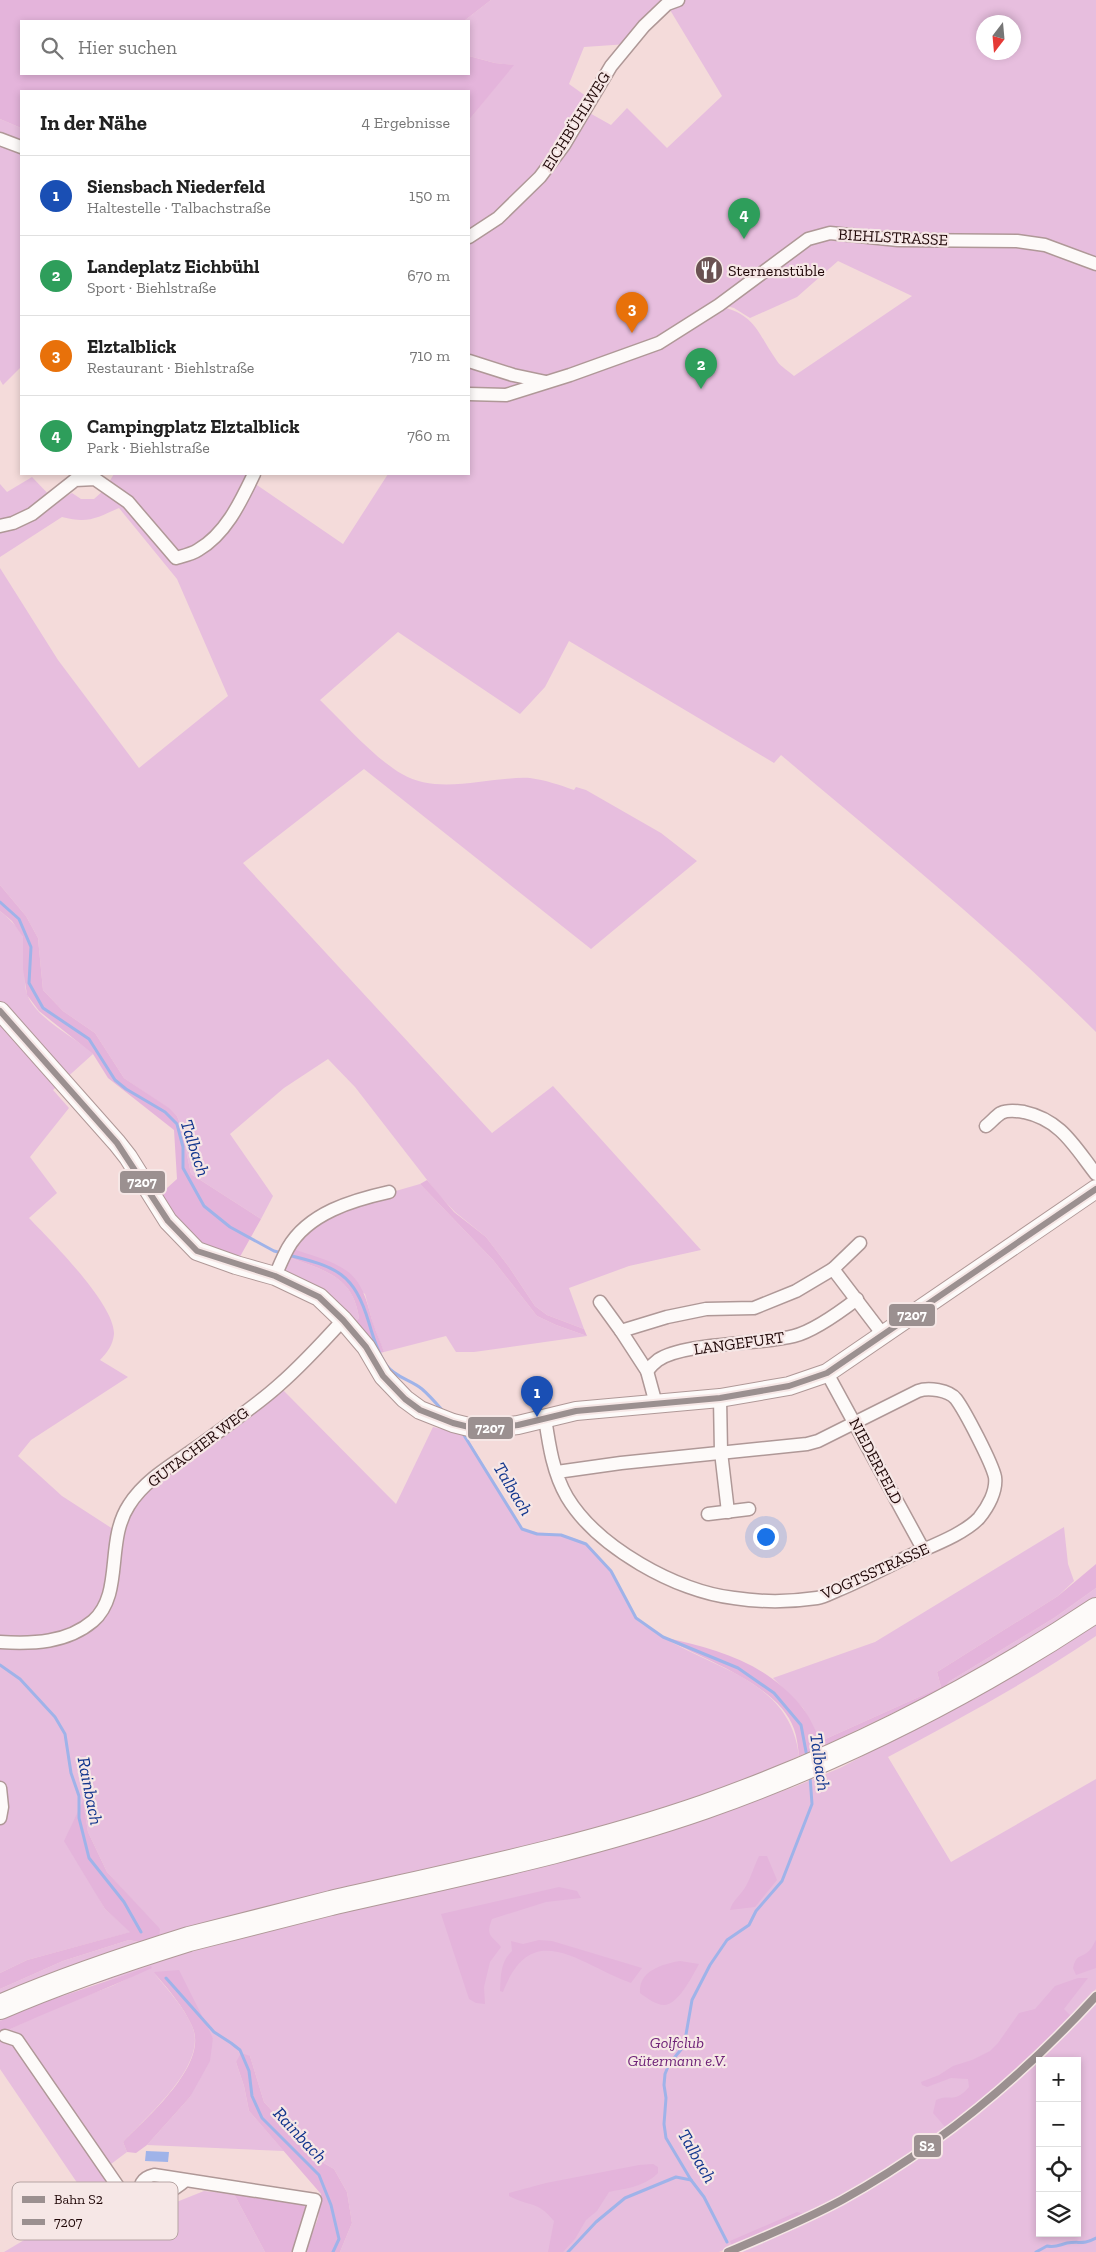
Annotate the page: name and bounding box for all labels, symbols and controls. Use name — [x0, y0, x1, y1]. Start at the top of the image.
north arrow — [976, 15, 1021, 60]
search box — [20, 20, 470, 75]
icon: search — [38, 34, 66, 62]
text: Hier suchen — [78, 36, 177, 59]
street label: EICHBÜHLWEG — [538, 68, 614, 174]
text: In der Nähe — [40, 110, 147, 135]
text: 4 Ergebnisse — [362, 113, 450, 132]
text: Siensbach Niederfeld — [87, 175, 265, 198]
text: 1 — [53, 186, 59, 205]
text: 150 m — [409, 186, 450, 205]
text: Haltestelle · Talbachstraße — [87, 198, 271, 217]
pin: 4 — [728, 198, 760, 239]
street label: BIEHLSTRASSE — [837, 225, 949, 249]
text: Landeplatz Eichbühl — [87, 255, 260, 278]
restaurant icon: Sternenstüble — [694, 255, 724, 285]
place label: Sternenstüble — [728, 261, 825, 280]
text: 2 — [52, 266, 60, 285]
text: 670 m — [407, 266, 450, 285]
text: Sport · Biehlstraße — [87, 278, 216, 297]
pin: 3 — [616, 292, 648, 333]
text: Elztalblick — [87, 335, 176, 358]
text: 3 — [52, 346, 60, 365]
text: 710 m — [410, 346, 450, 365]
pin: 2 — [685, 348, 717, 389]
text: Restaurant · Biehlstraße — [87, 358, 254, 377]
text: Campingplatz Elztalblick — [87, 415, 300, 438]
text: 4 — [51, 426, 61, 445]
text: 760 m — [407, 426, 450, 445]
text: Park · Biehlstraße — [87, 438, 210, 457]
water label: Talbach — [176, 1117, 214, 1179]
line badge: 7207 — [119, 1170, 166, 1194]
text: 7207 — [127, 1174, 157, 1191]
line badge: 7207 — [888, 1303, 936, 1327]
text: 7207 — [897, 1307, 927, 1324]
street label: LANGEFURT — [692, 1327, 786, 1359]
pin: 1 — [521, 1376, 553, 1417]
street label: GUTACHER WEG — [144, 1403, 252, 1491]
street label: NIEDERFELD — [845, 1415, 907, 1507]
line badge: 7207 — [467, 1416, 514, 1440]
text: 7207 — [475, 1420, 505, 1437]
water label: Talbach — [489, 1458, 537, 1520]
your location — [753, 1524, 779, 1550]
street label: VOGTSSTRASSE — [817, 1539, 932, 1604]
water label: Talbach — [805, 1732, 835, 1792]
water label: Rainbach — [73, 1755, 107, 1827]
park label: Golfclub Gütermann e.V. — [627, 2033, 727, 2070]
map controls — [1036, 2057, 1081, 2237]
button: + — [1036, 2057, 1081, 2102]
water label: Rainbach — [268, 2102, 332, 2168]
button: − — [1036, 2102, 1081, 2147]
water label: Talbach — [673, 2125, 721, 2187]
line badge: S2 — [913, 2134, 942, 2158]
text: S2 — [919, 2138, 935, 2155]
button: locate — [1036, 2147, 1081, 2192]
legend — [12, 2182, 178, 2240]
text: Bahn S2 — [54, 2191, 103, 2208]
button: layers — [1036, 2192, 1081, 2237]
text: 7207 — [54, 2214, 83, 2231]

